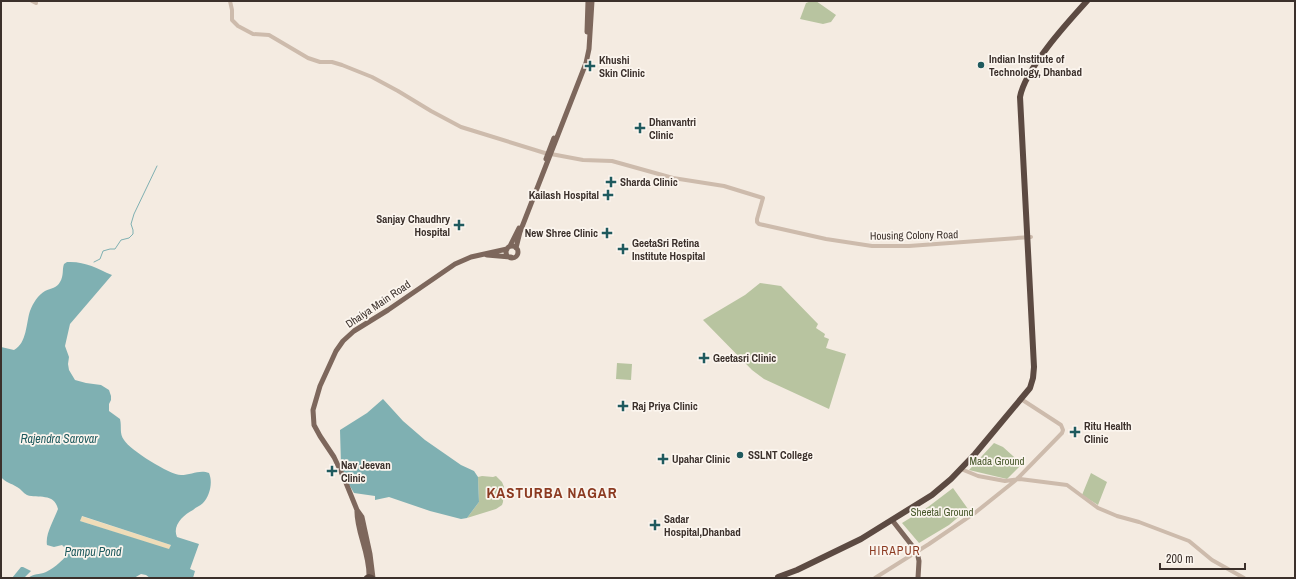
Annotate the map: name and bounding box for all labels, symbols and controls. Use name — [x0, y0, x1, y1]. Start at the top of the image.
place label: Indian Institute of Technology, Dhanbad — [989, 52, 1082, 79]
place label: Khushi Skin Clinic — [599, 53, 645, 80]
marker: Khushi Skin Clinic — [584, 60, 596, 72]
marker: Indian Institute of Technology, Dhanbad — [976, 60, 986, 70]
place label: Dhanvantri Clinic — [649, 115, 696, 142]
marker: Dhanvantri Clinic — [634, 122, 646, 134]
place label: Sharda Clinic — [620, 175, 678, 189]
marker: Sharda Clinic — [605, 176, 617, 188]
place label: Kailash Hospital — [529, 188, 599, 202]
marker: Kailash Hospital — [602, 189, 614, 201]
place label: Sanjay Chaudhry Hospital — [376, 212, 450, 239]
marker: Sanjay Chaudhry Hospital — [453, 219, 465, 231]
place label: New Shree Clinic — [525, 226, 598, 240]
marker: New Shree Clinic — [601, 227, 613, 239]
street label: Housing Colony Road — [870, 227, 958, 243]
place label: GeetaSri Retina Institute Hospital — [632, 236, 705, 263]
marker: GeetaSri Retina Institute Hospital — [617, 243, 629, 255]
street label: Dhaiya Main Road — [343, 277, 413, 331]
place label: Geetasri Clinic — [713, 351, 776, 365]
marker: Geetasri Clinic — [698, 352, 710, 364]
place label: Raj Priya Clinic — [632, 399, 698, 413]
marker: Raj Priya Clinic — [617, 400, 629, 412]
place label: Ritu Health Clinic — [1084, 419, 1132, 446]
marker: Ritu Health Clinic — [1069, 426, 1081, 438]
water label: Rajendra Sarovar — [20, 431, 98, 447]
place label: SSLNT College — [748, 448, 813, 462]
marker: SSLNT College — [735, 450, 745, 460]
place label: Upahar Clinic — [672, 452, 730, 466]
marker: Upahar Clinic — [657, 453, 669, 465]
park label: Mada Ground — [969, 454, 1025, 468]
place label: Nav Jeevan Clinic — [341, 458, 391, 485]
marker: Nav Jeevan Clinic — [326, 465, 338, 477]
district label: KASTURBA NAGAR — [486, 482, 618, 503]
park label: Sheetal Ground — [910, 505, 974, 519]
place label: Sadar Hospital,Dhanbad — [664, 512, 741, 539]
marker: Sadar Hospital,Dhanbad — [649, 519, 661, 531]
district label: HIRAPUR — [869, 543, 921, 559]
water label: Pampu Pond — [65, 544, 122, 560]
scale bar — [1160, 545, 1245, 571]
text: 200 m — [1166, 551, 1193, 567]

